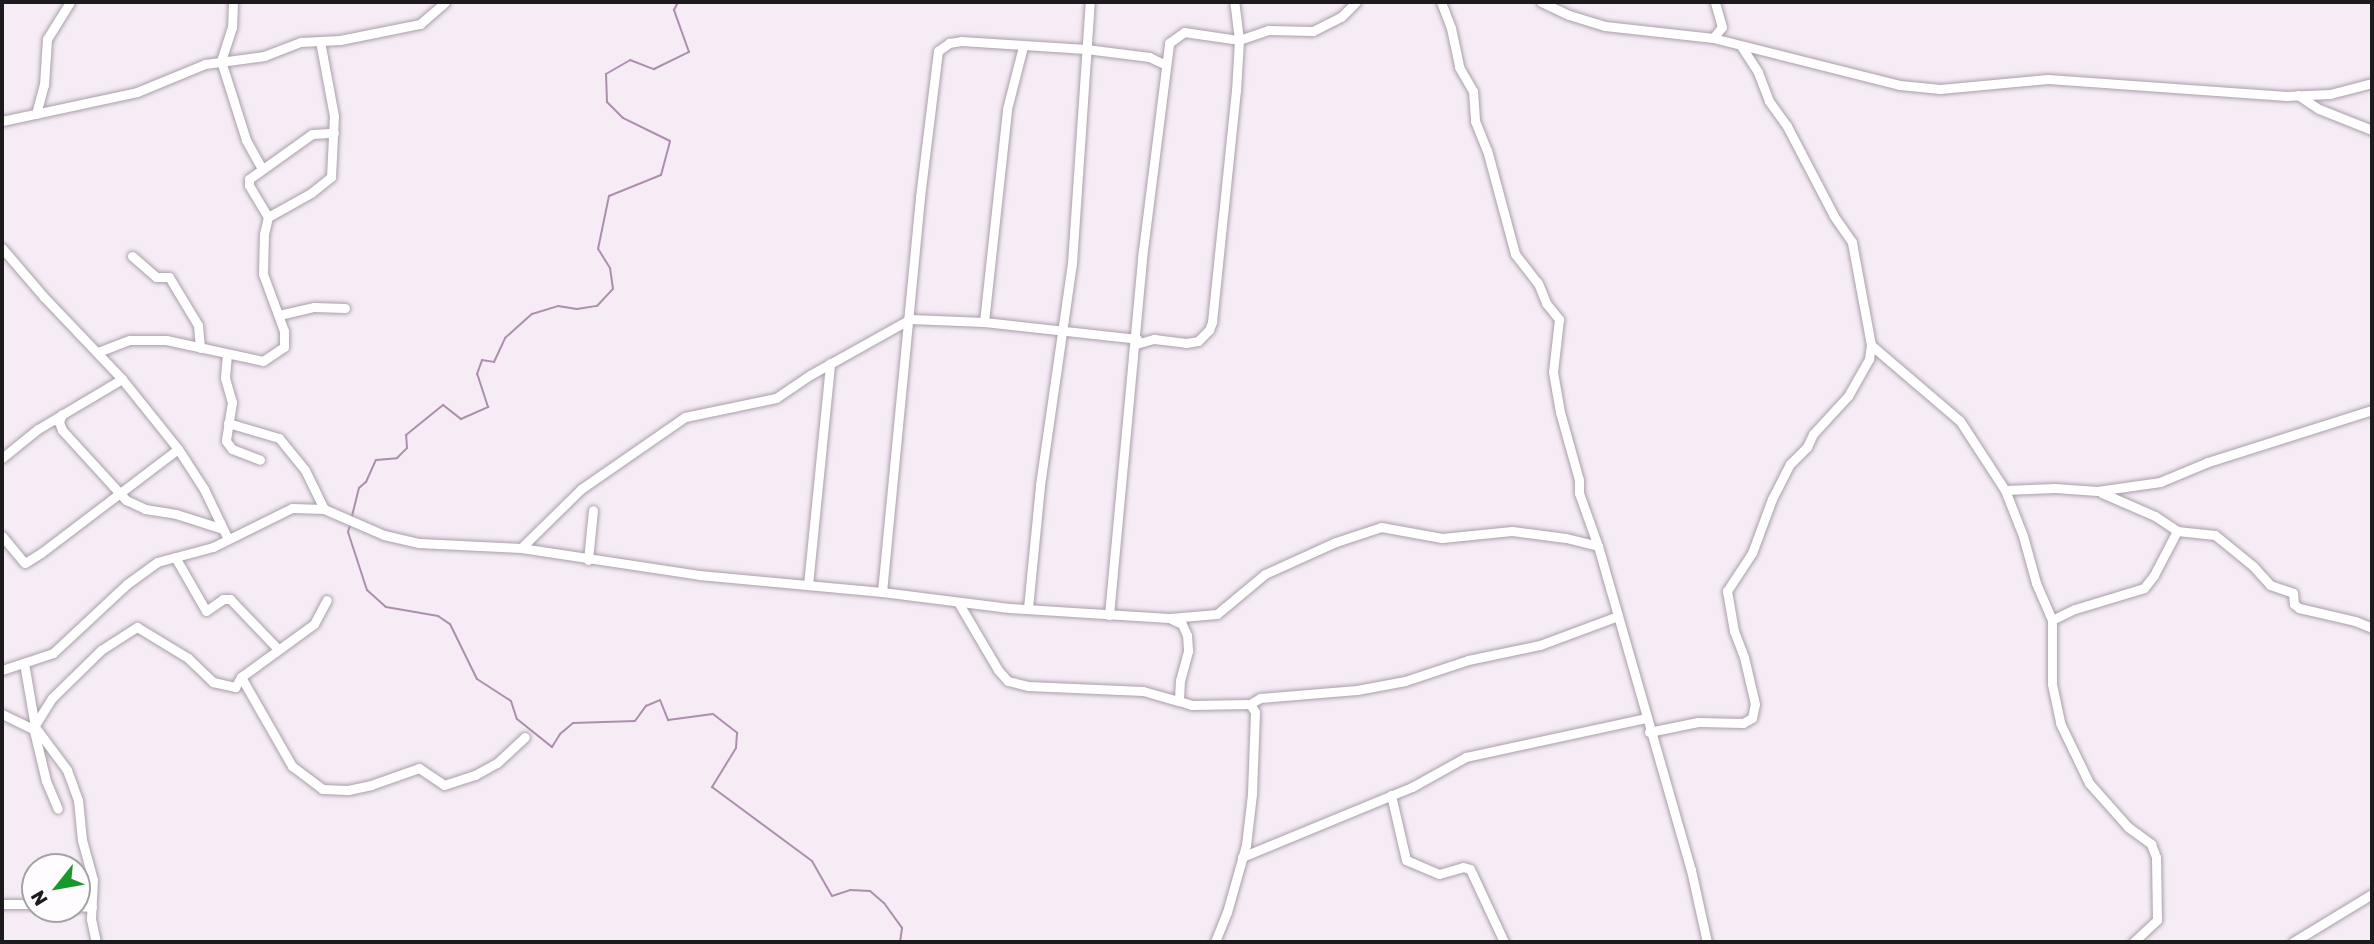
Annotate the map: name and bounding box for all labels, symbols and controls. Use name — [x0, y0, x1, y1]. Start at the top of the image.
north arrow — [21, 853, 91, 923]
text: N — [26, 886, 53, 910]

